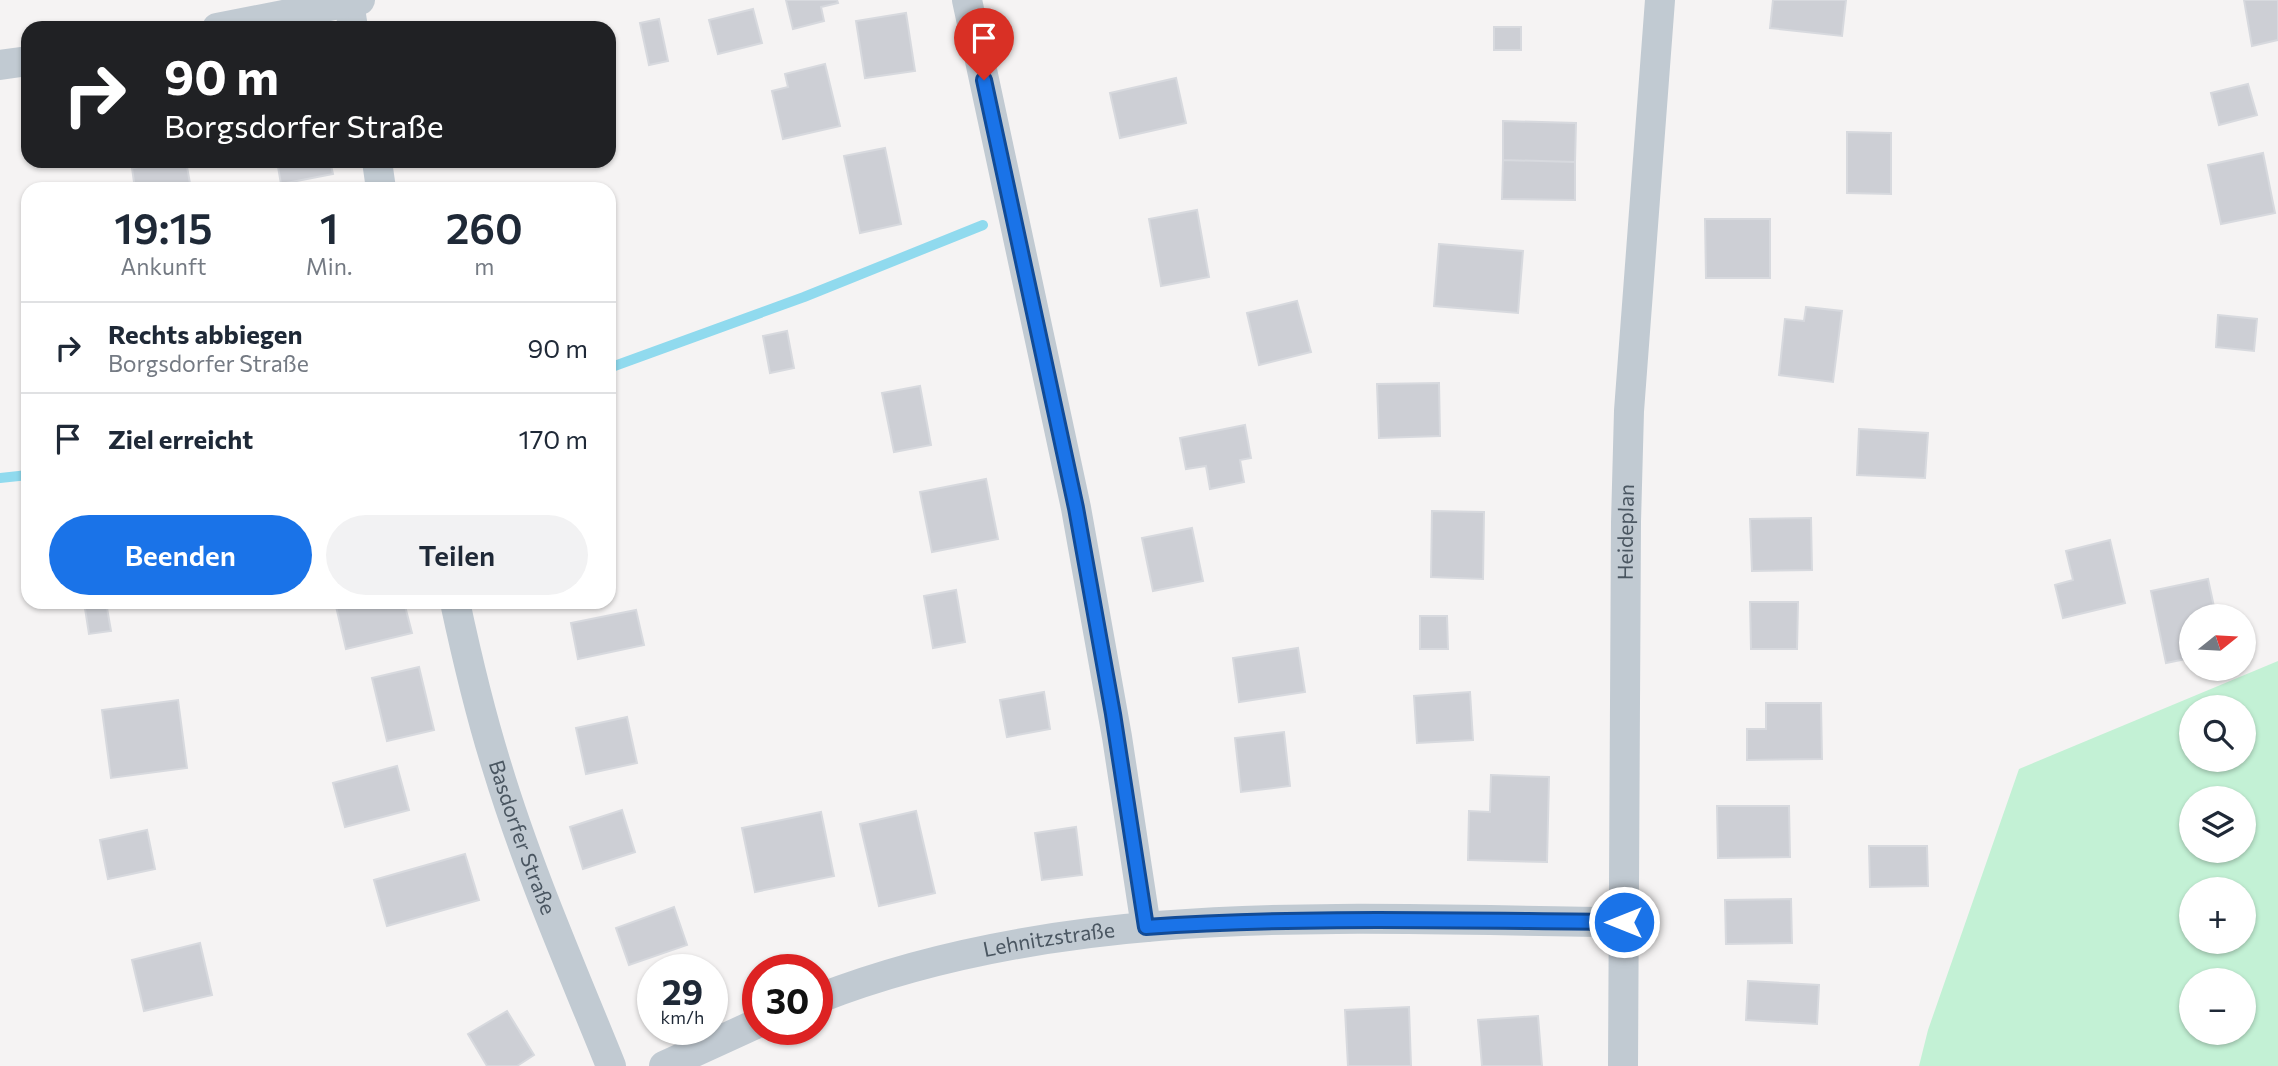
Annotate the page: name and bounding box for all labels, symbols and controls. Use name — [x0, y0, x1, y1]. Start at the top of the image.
pin — [954, 8, 1014, 80]
icon: arrive — [965, 19, 1003, 57]
text: 90 m — [164, 45, 279, 105]
icon: right — [49, 49, 140, 140]
text: Borgsdorfer Straße — [164, 105, 444, 145]
text: 19:15 — [114, 201, 213, 253]
text: 1 — [320, 201, 338, 253]
text: 260 — [446, 201, 523, 253]
text: Ankunft — [120, 252, 206, 280]
text: Min. — [306, 252, 352, 280]
text: m — [474, 252, 494, 280]
text: Rechts abbiegen — [108, 318, 303, 349]
icon: right — [49, 329, 87, 367]
text: 90 m — [528, 332, 588, 363]
text: Borgsdorfer Straße — [108, 349, 309, 377]
icon: arrive — [49, 420, 87, 458]
text: Ziel erreicht — [108, 423, 253, 454]
text: 170 m — [519, 423, 588, 454]
street label: Heideplan — [1612, 484, 1638, 580]
button: Beenden — [49, 515, 312, 595]
button: Teilen — [326, 515, 588, 595]
north arrow — [2179, 604, 2256, 681]
map controls — [2179, 604, 2256, 1045]
button: search — [2179, 695, 2256, 772]
street label: Basdorfer Straße — [485, 757, 562, 918]
button: layers — [2179, 786, 2256, 863]
button: + — [2179, 877, 2256, 954]
position arrow — [1587, 885, 1661, 959]
street label: Lehnitzstraße — [981, 916, 1116, 961]
speed limit sign: 30 — [742, 954, 833, 1045]
button: − — [2179, 968, 2256, 1045]
text: 29 — [662, 969, 703, 1012]
text: km/h — [661, 1006, 704, 1028]

